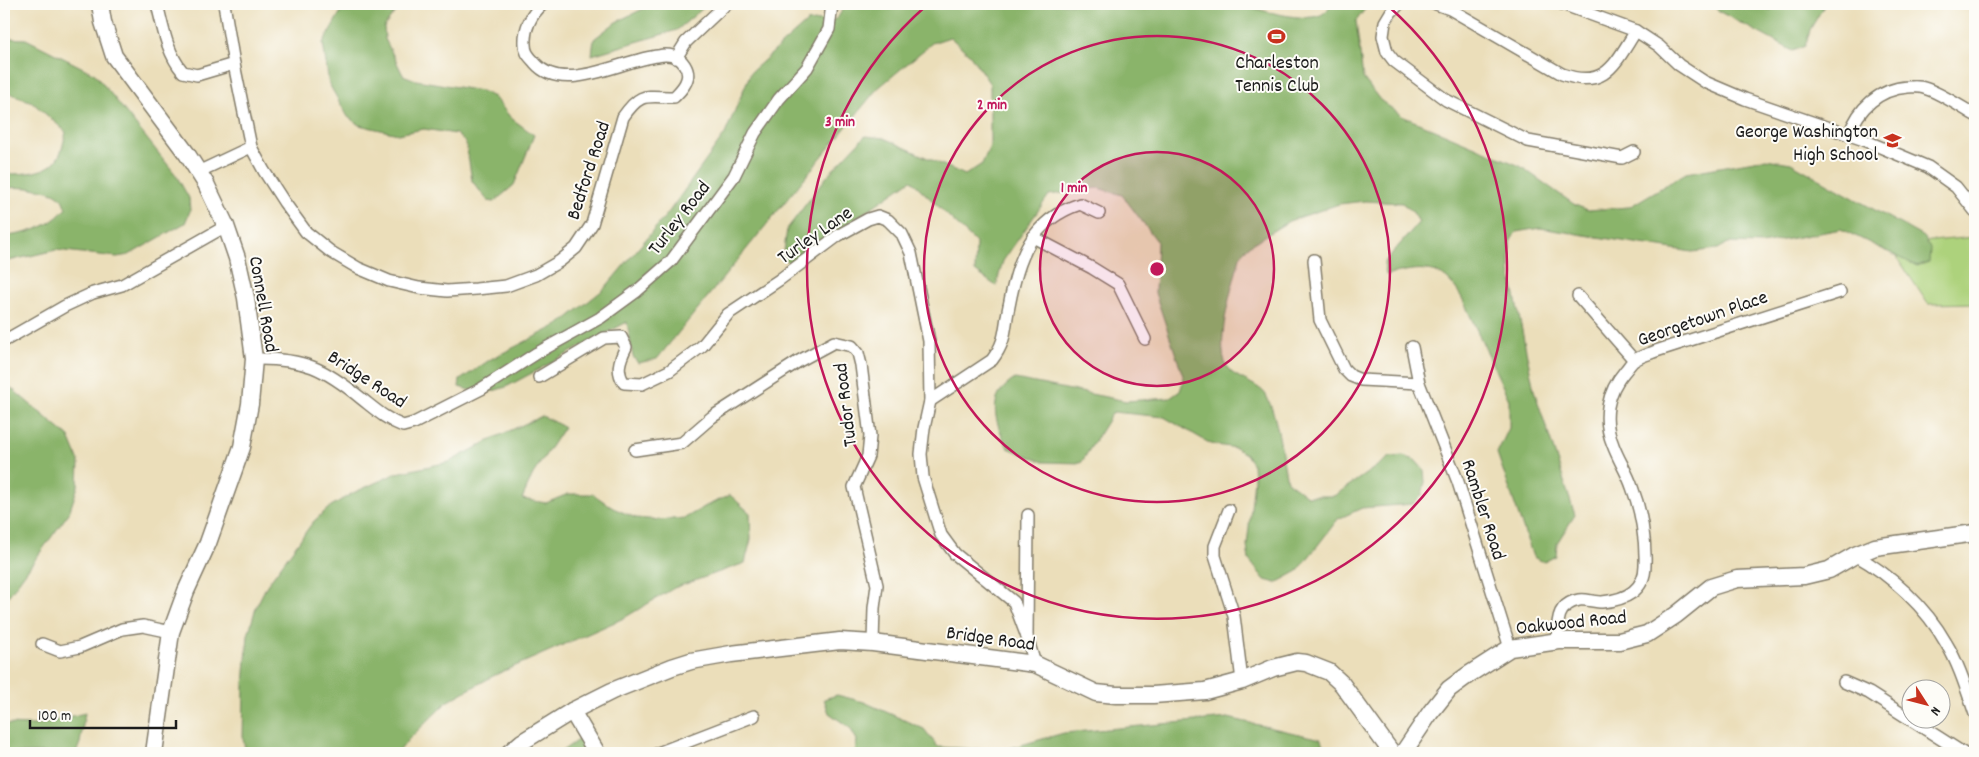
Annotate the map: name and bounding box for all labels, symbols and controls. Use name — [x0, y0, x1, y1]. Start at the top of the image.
sports icon: Charleston Tennis Club — [1267, 27, 1287, 47]
place label: Charleston Tennis Club — [1235, 50, 1319, 101]
text: 2 min — [977, 95, 1007, 117]
text: 3 min — [825, 112, 855, 134]
street label: Bedford Road — [561, 118, 619, 224]
place label: George Washington High School — [1735, 119, 1878, 170]
school or university icon: George Washington High School — [1882, 131, 1902, 151]
street label: Turley Road — [642, 176, 718, 262]
text: 1 min — [1061, 178, 1087, 200]
street label: Turley Lane — [773, 200, 859, 273]
street label: Connell Road — [240, 254, 284, 355]
centre of rings — [1148, 260, 1166, 278]
street label: Georgetown Place — [1634, 284, 1772, 355]
street label: Bridge Road — [321, 344, 412, 417]
street label: Tudor Road — [828, 361, 866, 448]
street label: Rambler Road — [1453, 456, 1512, 564]
street label: Oakwood Road — [1515, 604, 1628, 644]
street label: Bridge Road — [944, 620, 1037, 660]
north arrow — [1902, 680, 1952, 730]
scale bar — [30, 697, 176, 729]
text: N — [1925, 702, 1945, 719]
text: 100 m — [38, 706, 71, 728]

